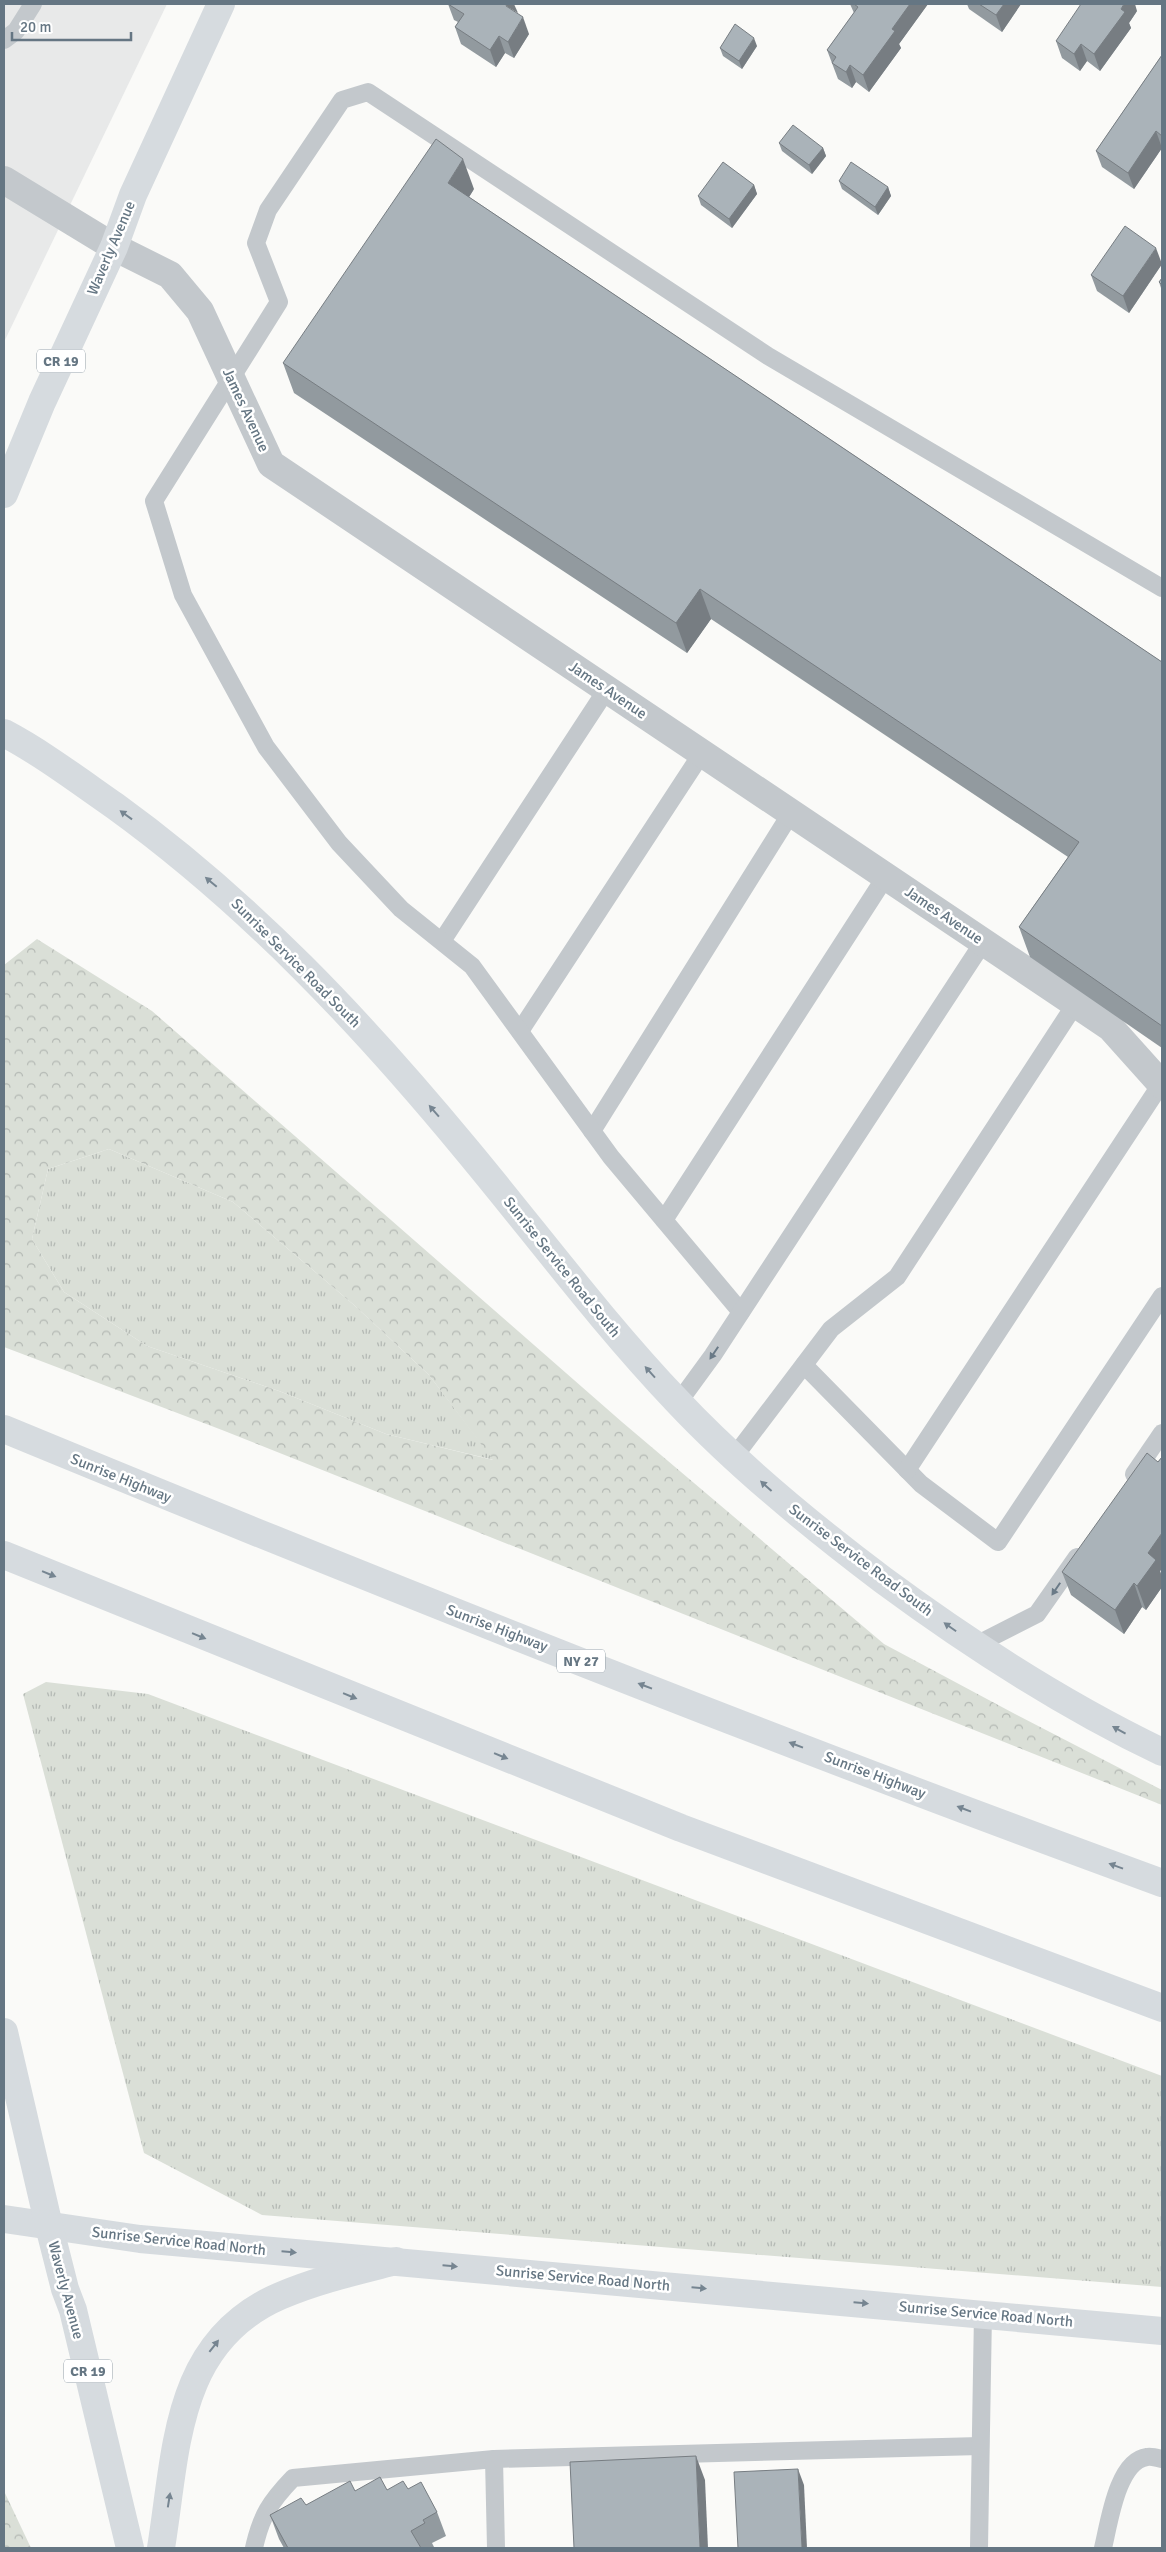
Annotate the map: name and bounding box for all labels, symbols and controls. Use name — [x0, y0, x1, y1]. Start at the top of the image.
scale bar — [12, 10, 131, 42]
text: 20 m — [20, 18, 51, 36]
street label: Waverly Avenue — [83, 198, 139, 298]
road number: CR 19 — [37, 350, 85, 372]
street label: James Avenue — [219, 365, 273, 455]
street label: James Avenue — [566, 657, 650, 723]
one-way arrow — [120, 810, 133, 820]
one-way arrow — [206, 876, 218, 888]
street label: James Avenue — [902, 882, 986, 948]
street label: Sunrise Service Road South — [228, 895, 364, 1031]
one-way arrow — [428, 1106, 440, 1118]
street label: Sunrise Service Road South — [500, 1193, 624, 1341]
one-way arrow — [709, 1346, 719, 1360]
one-way arrow — [644, 1366, 656, 1378]
street label: Sunrise Highway — [68, 1450, 174, 1506]
one-way arrow — [760, 1480, 773, 1491]
street label: Sunrise Service Road South — [786, 1500, 936, 1620]
one-way arrow — [42, 1570, 57, 1578]
one-way arrow — [1051, 1582, 1061, 1596]
street label: Sunrise Highway — [444, 1600, 550, 1656]
one-way arrow — [943, 1622, 957, 1632]
one-way arrow — [192, 1632, 206, 1640]
road number: NY 27 — [557, 1650, 605, 1672]
one-way arrow — [637, 1682, 652, 1690]
one-way arrow — [343, 1692, 358, 1700]
one-way arrow — [1111, 1726, 1126, 1734]
one-way arrow — [788, 1741, 803, 1749]
street label: Sunrise Highway — [822, 1747, 928, 1803]
one-way arrow — [494, 1753, 508, 1761]
one-way arrow — [957, 1805, 971, 1813]
one-way arrow — [1109, 1862, 1124, 1869]
street label: Sunrise Service Road North — [91, 2223, 267, 2259]
street label: Waverly Avenue — [44, 2239, 88, 2341]
one-way arrow — [281, 2248, 297, 2256]
street label: Sunrise Service Road North — [495, 2261, 671, 2295]
one-way arrow — [443, 2262, 459, 2270]
one-way arrow — [692, 2284, 708, 2292]
street label: Sunrise Service Road North — [898, 2297, 1074, 2331]
one-way arrow — [854, 2299, 870, 2307]
one-way arrow — [209, 2339, 219, 2353]
road number: CR 19 — [64, 2360, 112, 2382]
one-way arrow — [165, 2492, 173, 2508]

